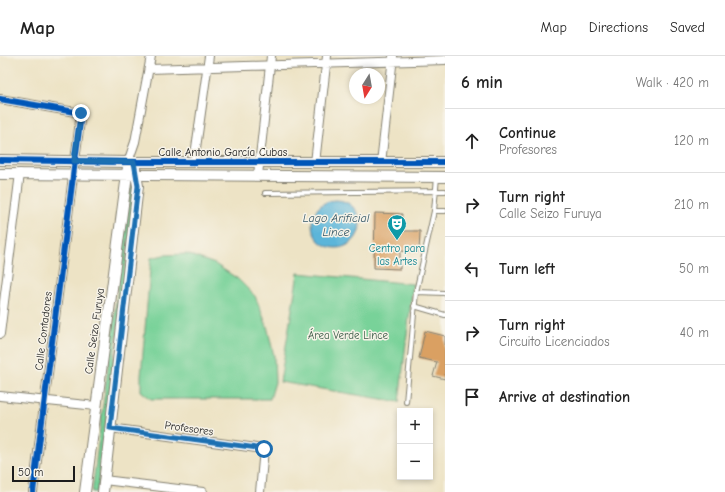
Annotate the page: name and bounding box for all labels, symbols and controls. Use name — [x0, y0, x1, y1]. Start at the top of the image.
text: Map — [20, 17, 55, 39]
text: Map — [540, 19, 567, 36]
text: Directions — [589, 19, 648, 36]
text: Saved — [670, 19, 705, 36]
north arrow — [349, 68, 385, 104]
text: 6 min — [461, 73, 503, 92]
text: Walk · 420 m — [636, 75, 709, 90]
route end — [72, 104, 90, 122]
text: Continue — [499, 124, 556, 142]
icon: ahead — [461, 130, 483, 152]
text: 120 m — [674, 133, 709, 148]
text: Profesores — [499, 142, 557, 157]
street label: Calle Antonio García Cubas — [159, 146, 288, 159]
text: Turn right — [499, 188, 565, 206]
icon: right — [461, 194, 483, 216]
text: 210 m — [674, 197, 709, 212]
text: Calle Seizo Furuya — [499, 206, 602, 221]
water label: Lago Arificial Lince — [303, 211, 370, 239]
theatre icon: Centro para las Artes — [386, 213, 408, 241]
place label: Centro para las Artes — [369, 242, 425, 268]
icon: left — [461, 258, 483, 280]
text: Turn left — [499, 260, 555, 278]
text: 50 m — [679, 261, 709, 276]
street label: Calle Seizo Furuya — [82, 287, 107, 375]
street label: Calle Contadores — [32, 290, 55, 371]
text: Turn right — [499, 316, 565, 334]
icon: right — [461, 322, 483, 344]
text: 40 m — [680, 325, 709, 340]
park label: Área Verde Lince — [308, 328, 389, 342]
text: Circuito Licenciados — [499, 334, 610, 349]
icon: arrive — [461, 386, 483, 408]
text: Arrive at destination — [499, 388, 630, 406]
map controls — [397, 408, 433, 480]
button: + — [397, 408, 433, 444]
street label: Profesores — [164, 419, 215, 438]
route start — [255, 440, 273, 458]
button: − — [397, 444, 433, 480]
scale bar — [12, 464, 75, 483]
text: 50 m — [18, 466, 43, 479]

